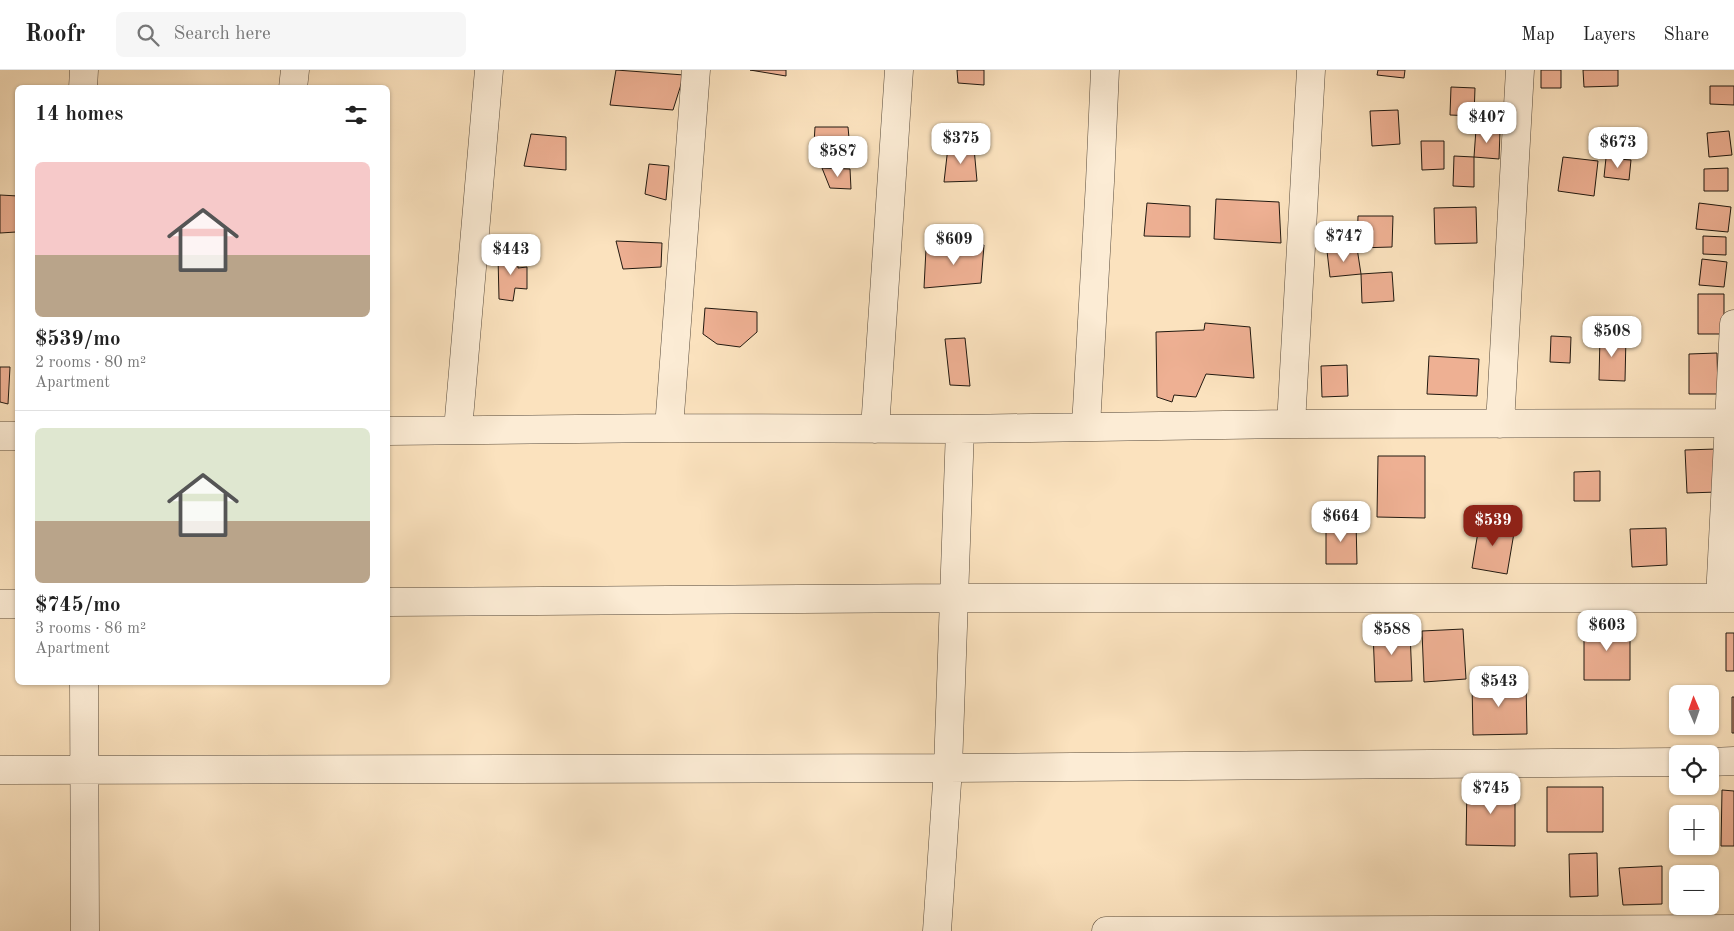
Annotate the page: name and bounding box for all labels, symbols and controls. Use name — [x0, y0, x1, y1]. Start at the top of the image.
search box — [116, 12, 466, 57]
icon: search — [134, 21, 162, 49]
text: Roofr — [25, 23, 86, 47]
text: Search here — [174, 25, 271, 44]
text: Map — [1521, 26, 1555, 44]
text: Layers — [1583, 26, 1635, 44]
text: Share — [1663, 26, 1709, 44]
icon: filters — [342, 101, 370, 129]
pin: $407 — [1457, 102, 1517, 144]
text: 14 homes — [35, 104, 123, 125]
text: $407 — [1468, 110, 1506, 126]
pin: $375 — [931, 122, 991, 165]
pin: $673 — [1588, 126, 1648, 169]
text: $375 — [942, 131, 980, 147]
text: $673 — [1599, 135, 1637, 151]
pin: $587 — [808, 136, 868, 178]
text: $587 — [819, 144, 857, 160]
icon: home — [158, 195, 248, 285]
pin: $747 — [1314, 220, 1374, 263]
pin: $609 — [924, 224, 984, 266]
text: $747 — [1325, 229, 1363, 245]
text: $609 — [935, 232, 973, 248]
pin: $443 — [481, 234, 541, 276]
text: $443 — [492, 242, 530, 258]
pin: $508 — [1582, 316, 1642, 358]
text: $508 — [1593, 324, 1631, 340]
text: $539/mo — [35, 329, 121, 350]
text: 2 rooms · 80 m² — [35, 355, 146, 371]
text: Apartment — [35, 375, 110, 391]
icon: home — [158, 460, 248, 550]
pin: $664 — [1311, 500, 1371, 543]
pin: $539 — [1463, 504, 1523, 547]
text: $664 — [1322, 509, 1360, 525]
text: $539 — [1474, 513, 1512, 529]
text: $745/mo — [35, 595, 121, 616]
pin: $603 — [1577, 610, 1637, 652]
pin: $588 — [1362, 614, 1422, 656]
text: $603 — [1588, 618, 1626, 634]
text: 3 rooms · 86 m² — [35, 621, 146, 637]
text: $588 — [1373, 622, 1411, 638]
text: Apartment — [35, 641, 110, 657]
pin: $543 — [1469, 666, 1529, 708]
text: $543 — [1480, 674, 1518, 690]
north arrow — [1669, 685, 1719, 735]
map controls — [1669, 685, 1719, 915]
button: locate — [1669, 745, 1719, 795]
pin: $745 — [1461, 772, 1521, 815]
text: $745 — [1472, 781, 1510, 797]
button: + — [1669, 805, 1719, 855]
button: − — [1669, 865, 1719, 915]

